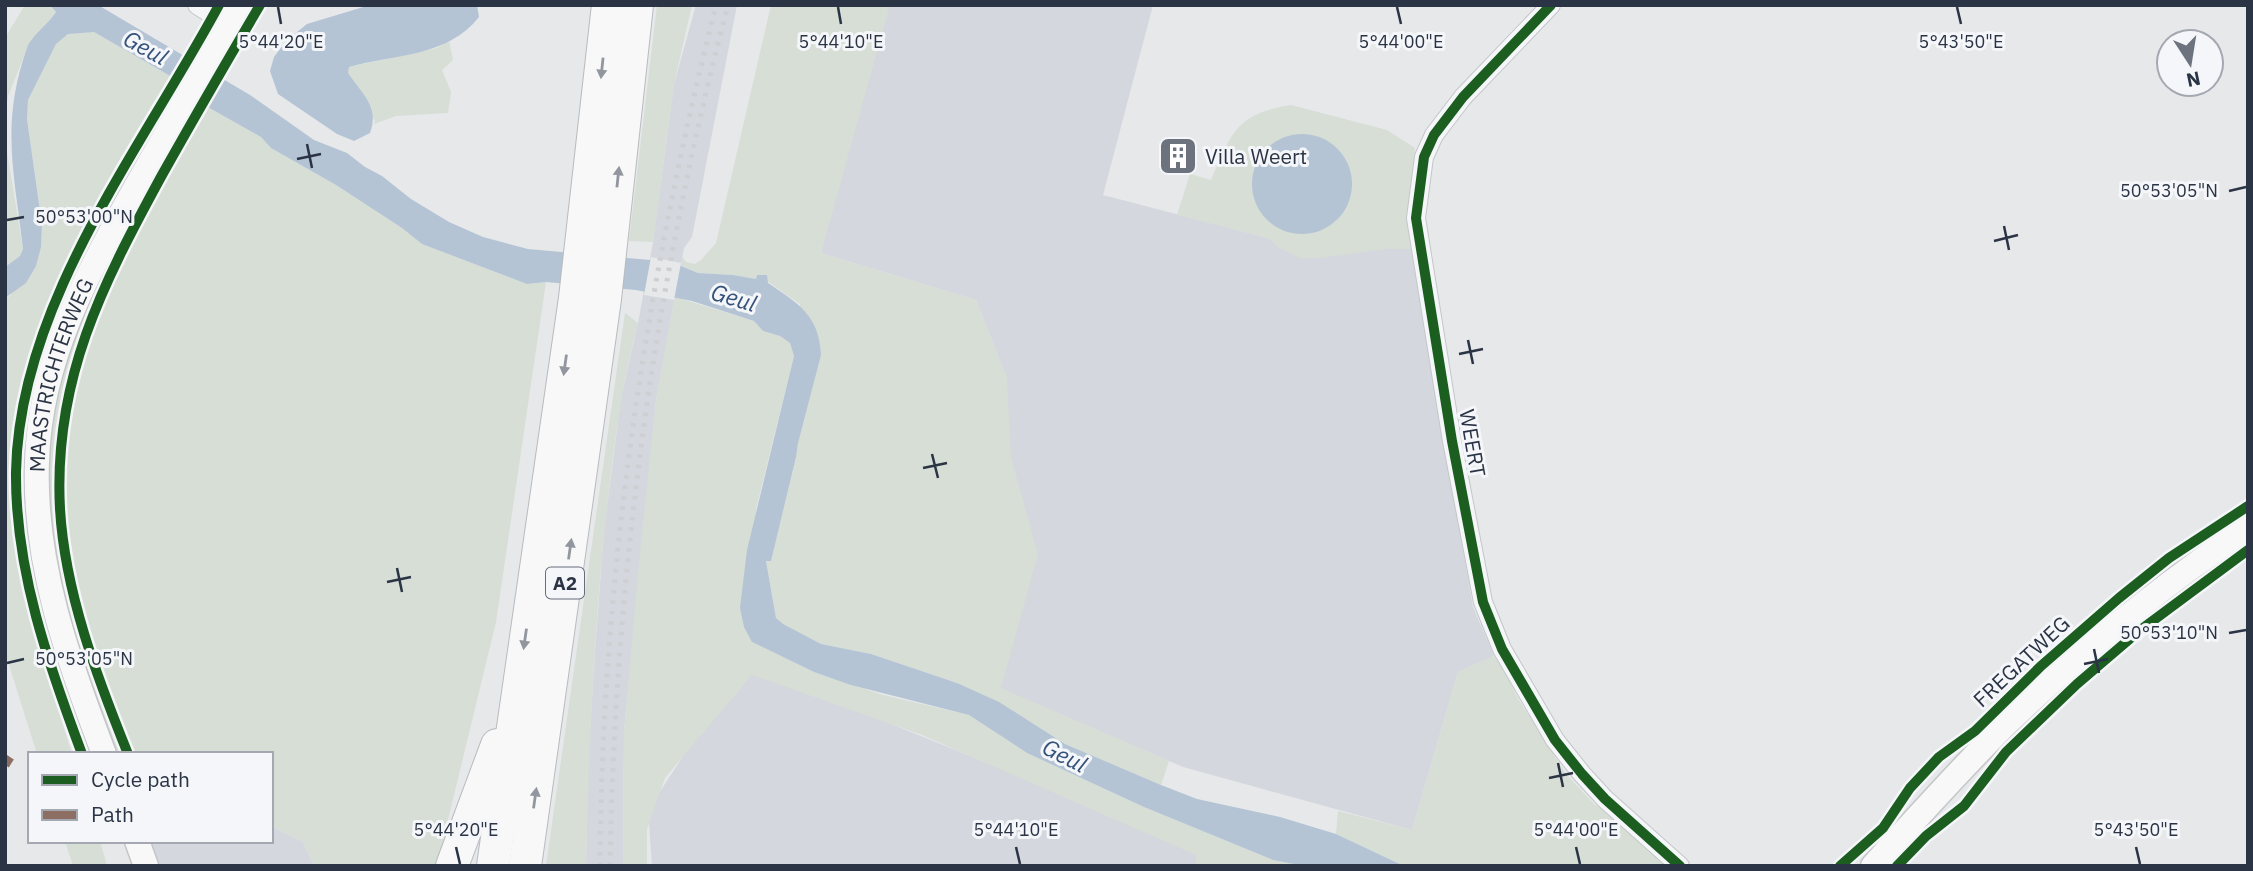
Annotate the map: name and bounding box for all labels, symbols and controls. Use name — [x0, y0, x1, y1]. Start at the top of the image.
water label: Geul — [119, 23, 174, 72]
north arrow — [2155, 28, 2225, 98]
text: 5°44'20"E — [239, 30, 323, 53]
text: 5°44'10"E — [799, 30, 883, 53]
text: 5°44'00"E — [1359, 30, 1443, 53]
text: 5°43'50"E — [1919, 30, 2003, 53]
one-way arrow — [596, 57, 607, 79]
text: N — [2184, 66, 2203, 93]
building icon: Villa Weert — [1157, 135, 1199, 177]
place label: Villa Weert — [1205, 142, 1307, 170]
one-way arrow — [613, 166, 624, 188]
text: 50°53'05"N — [2120, 179, 2218, 202]
text: 50°53'00"N — [35, 205, 133, 228]
street label: MAASTRICHTERWEG — [23, 273, 99, 473]
water label: Geul — [708, 276, 761, 318]
one-way arrow — [559, 354, 570, 376]
street label: WEERT — [1453, 407, 1493, 479]
one-way arrow — [565, 538, 576, 560]
road number: A2 — [546, 568, 584, 598]
street label: FREGATWEG — [1967, 609, 2075, 713]
text: 50°53'10"N — [2120, 621, 2218, 644]
one-way arrow — [519, 628, 530, 650]
text: 50°53'05"N — [35, 647, 133, 670]
water label: Geul — [1038, 731, 1093, 779]
legend — [28, 752, 273, 843]
text: Cycle path — [91, 765, 190, 793]
one-way arrow — [530, 787, 541, 809]
text: Path — [91, 800, 134, 828]
text: 5°44'20"E — [414, 818, 498, 841]
text: 5°44'10"E — [974, 818, 1058, 841]
text: 5°44'00"E — [1534, 818, 1618, 841]
text: 5°43'50"E — [2094, 818, 2178, 841]

